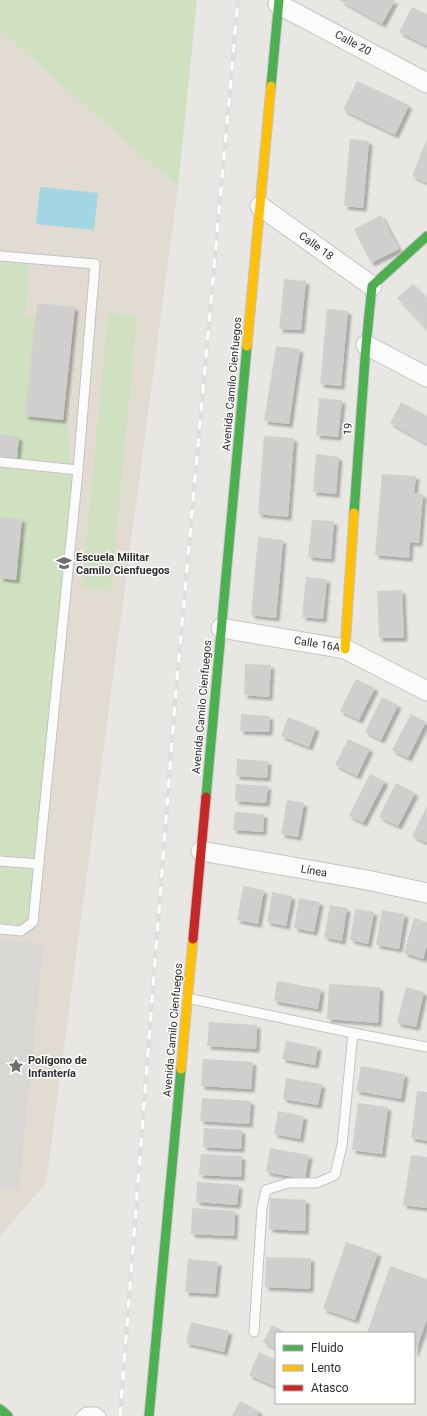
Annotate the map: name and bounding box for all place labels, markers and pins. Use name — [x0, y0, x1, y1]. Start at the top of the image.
place label: Escuela Militar Camilo Cienfuegos — [76, 551, 170, 577]
school or university icon: Escuela Militar Camilo Cienfuegos — [55, 554, 73, 572]
place label: Polígono de Infantería — [28, 1054, 87, 1080]
place icon: Polígono de Infantería — [7, 1057, 25, 1075]

